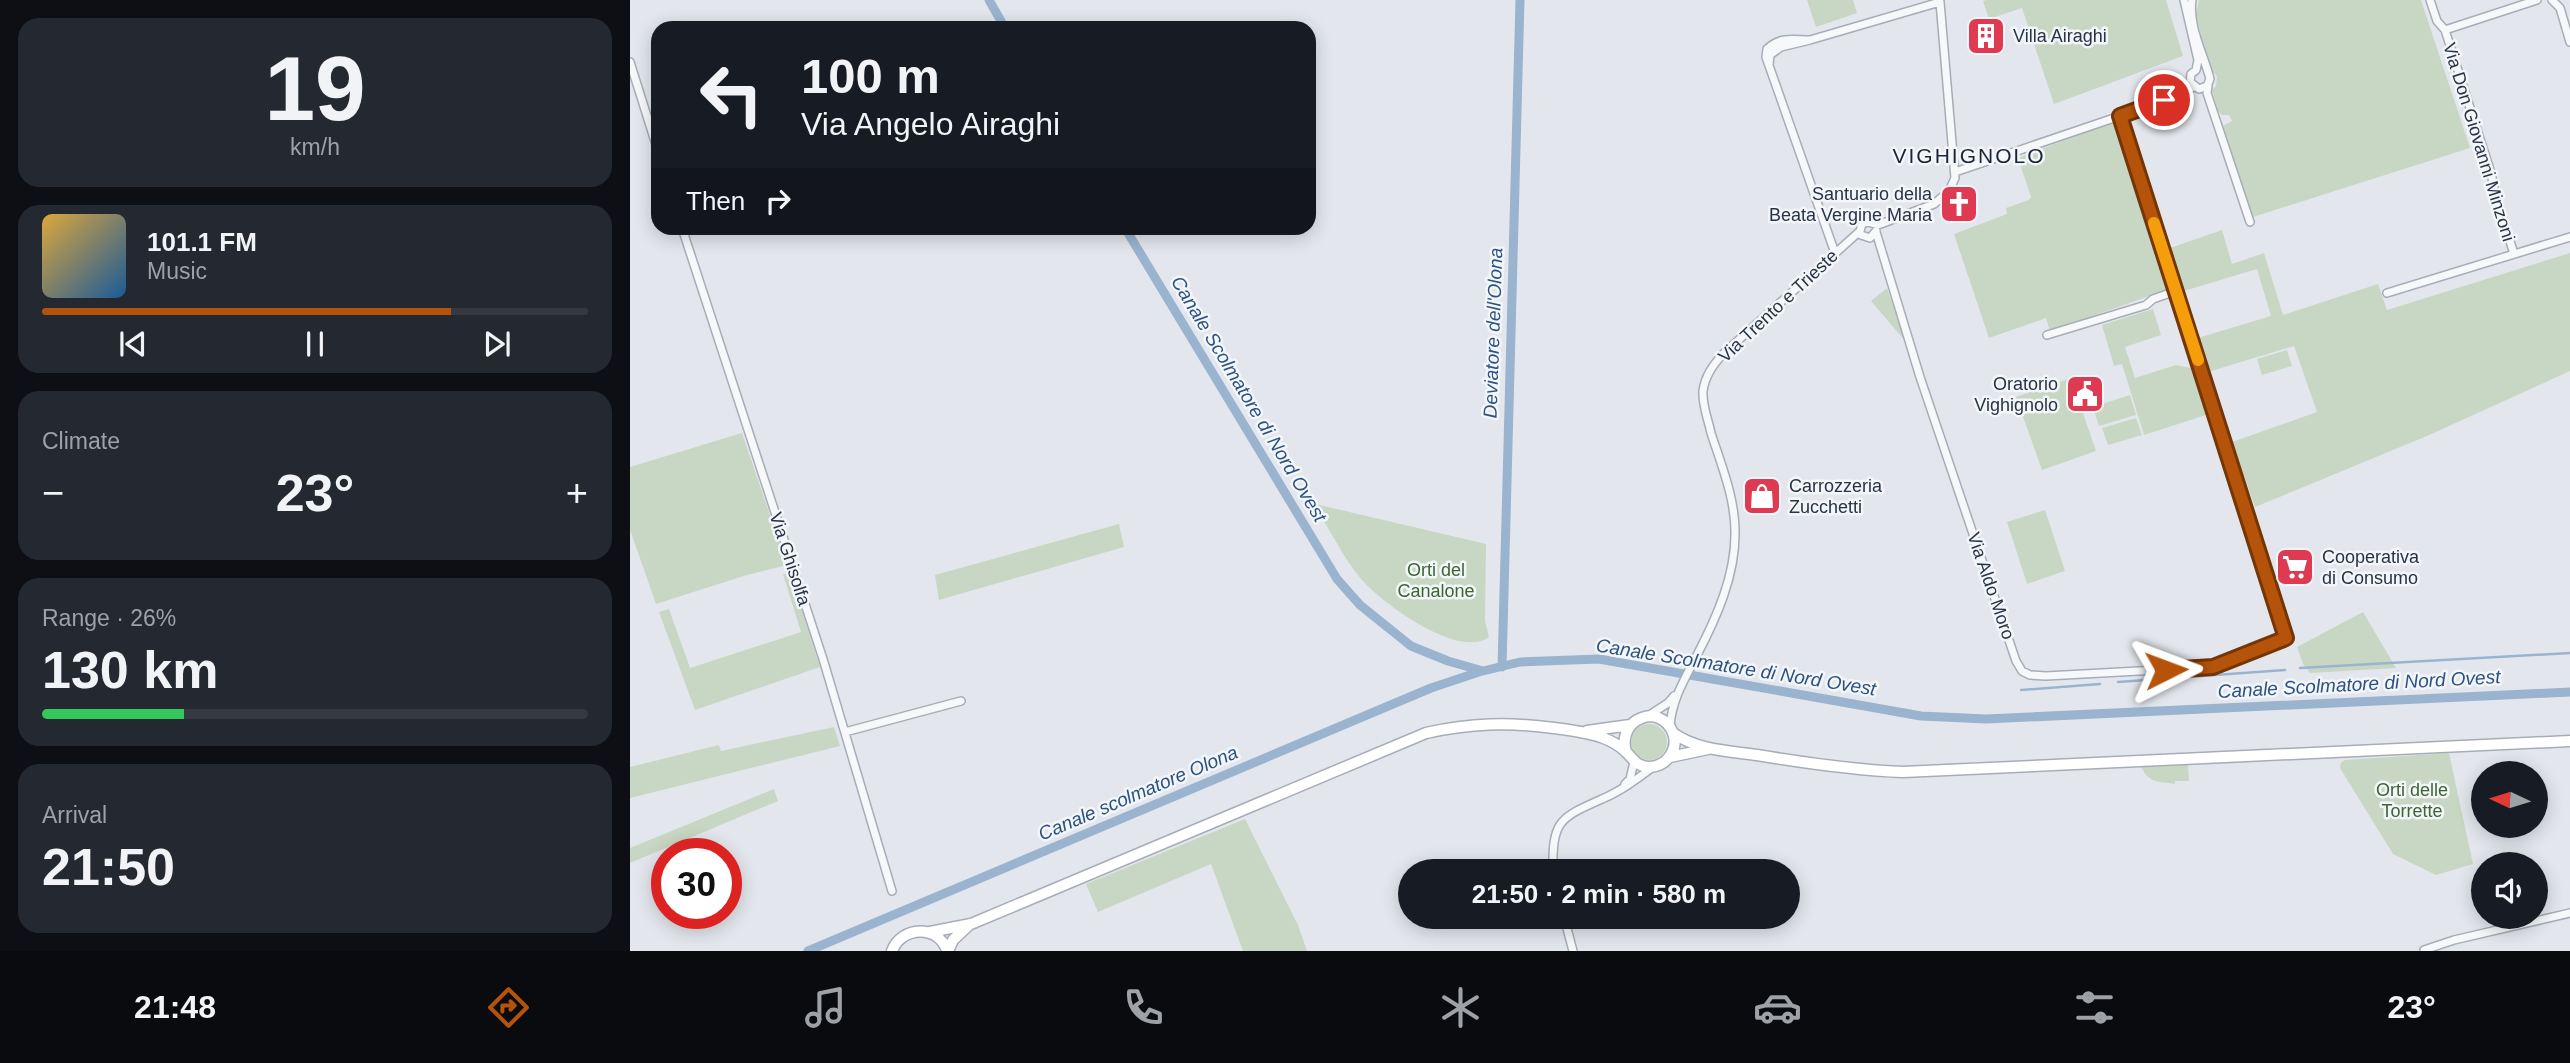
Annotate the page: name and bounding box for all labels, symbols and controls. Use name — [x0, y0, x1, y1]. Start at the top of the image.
building icon: Villa Airaghi — [1965, 15, 2007, 57]
place label: Villa Airaghi — [2013, 26, 2107, 46]
text: 19 — [264, 38, 366, 139]
street label: Via Don Giovanni Minzoni — [2439, 40, 2519, 244]
icon: left — [686, 49, 777, 140]
text: 100 m — [801, 49, 940, 103]
pin — [2134, 70, 2194, 130]
icon: arrive — [2145, 81, 2183, 119]
text: Via Angelo Airaghi — [801, 106, 1060, 142]
text: km/h — [290, 134, 340, 160]
district label: VIGHIGNOLO — [1892, 144, 2046, 167]
icon: right — [759, 182, 797, 220]
church icon: Santuario della Beata Vergine Maria — [1938, 183, 1980, 225]
place label: Santuario della Beata Vergine Maria — [1769, 184, 1933, 225]
text: Then — [686, 186, 745, 216]
text: 101.1 FM — [147, 227, 257, 257]
street label: Via Trento e Trieste — [1714, 246, 1842, 366]
water label: Deviatore dell'Olona — [1480, 247, 1506, 419]
text: Music — [147, 258, 207, 284]
water label: Canale Scolmatore di Nord Ovest — [1167, 272, 1331, 526]
icon: previous — [114, 325, 152, 363]
icon: pause — [296, 325, 334, 363]
icon: next — [478, 325, 516, 363]
public building icon: Oratorio Vighignolo — [2064, 373, 2106, 415]
place label: Oratorio Vighignolo — [1974, 374, 2058, 415]
text: Climate — [42, 428, 120, 454]
text: 23° — [276, 464, 354, 522]
text: − — [42, 472, 64, 514]
text: + — [566, 472, 588, 514]
shop icon: Carrozzeria Zucchetti — [1741, 475, 1783, 517]
place label: Carrozzeria Zucchetti — [1789, 476, 1883, 517]
street label: Via Ghisolfa — [766, 510, 815, 609]
street label: Via Aldo Moro — [1963, 530, 2019, 642]
supermarket icon: Cooperativa di Consumo — [2274, 546, 2316, 588]
place label: Cooperativa di Consumo — [2322, 547, 2420, 588]
park label: Orti del Canalone — [1397, 560, 1475, 601]
text: Range · 26% — [42, 605, 176, 631]
position arrow — [2129, 633, 2203, 707]
water label: Canale Scolmatore di Nord Ovest — [1595, 634, 1878, 700]
text: 130 km — [42, 641, 218, 699]
water label: Canale Scolmatore di Nord Ovest — [2217, 666, 2502, 702]
water label: Canale scolmatore Olona — [1035, 741, 1241, 845]
north arrow — [2471, 761, 2548, 838]
map controls — [2471, 761, 2548, 929]
park label: Orti delle Torrette — [2376, 780, 2448, 821]
text: Arrival — [42, 802, 107, 828]
text: 21:50 — [42, 838, 175, 896]
speed limit sign: 30 — [651, 838, 742, 929]
button: sound — [2471, 852, 2548, 929]
text: 21:50 · 2 min · 580 m — [1472, 879, 1726, 909]
icon: directions — [484, 983, 533, 1032]
icon: music — [801, 983, 850, 1032]
icon: phone — [1119, 983, 1168, 1032]
icon: climate — [1436, 983, 1485, 1032]
icon: car — [1753, 983, 1802, 1032]
icon: filters — [2070, 983, 2119, 1032]
text: 21:48 — [134, 989, 216, 1025]
text: 23° — [2387, 989, 2436, 1025]

